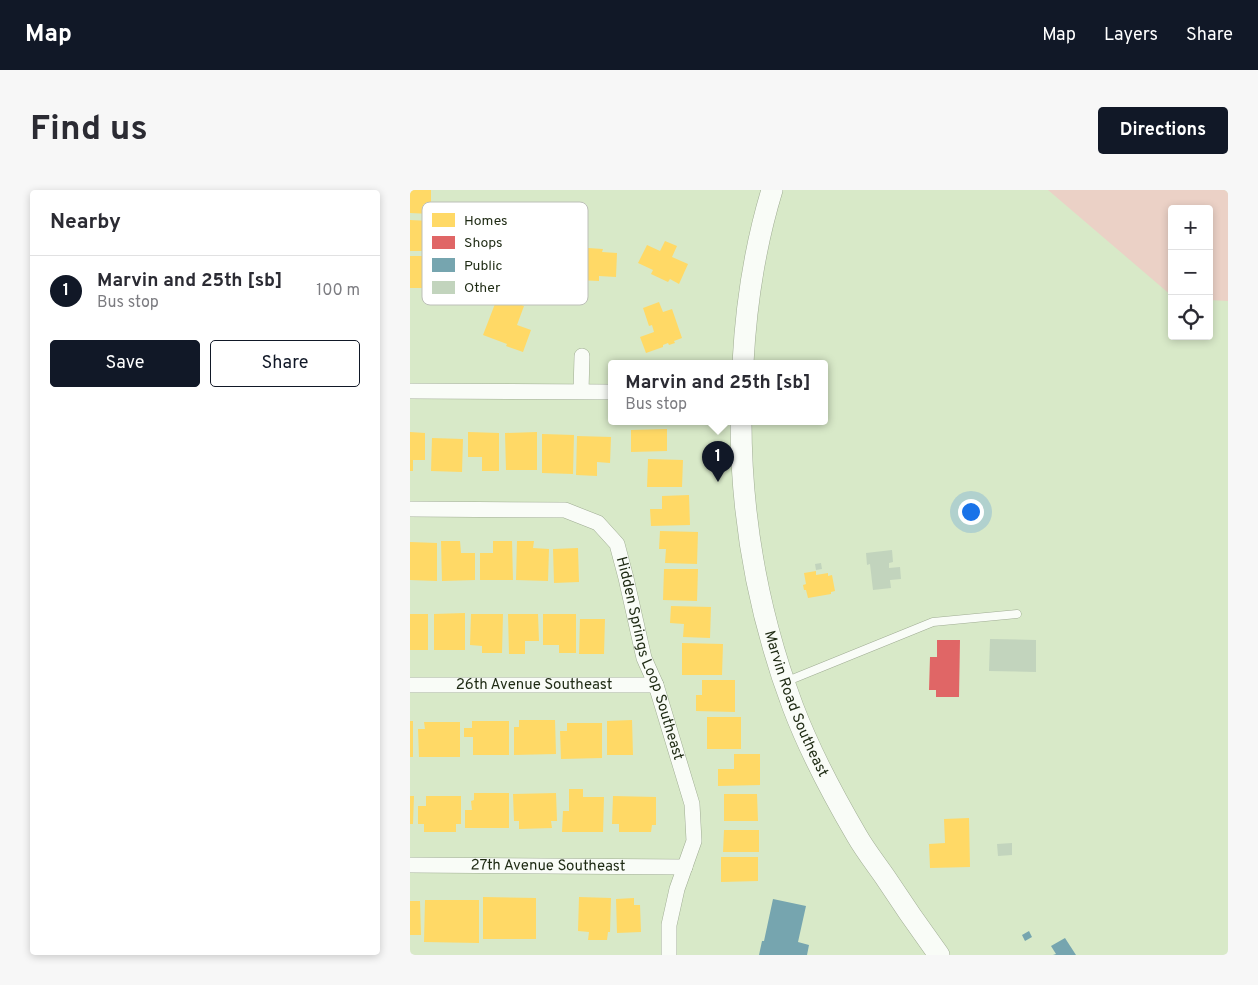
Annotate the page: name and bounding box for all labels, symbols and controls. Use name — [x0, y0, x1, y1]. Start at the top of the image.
text: Map — [25, 20, 72, 50]
text: Map — [1042, 24, 1076, 47]
text: Layers — [1104, 24, 1158, 47]
text: Share — [1186, 24, 1233, 47]
button: Directions — [1098, 107, 1228, 154]
text: Find us — [30, 108, 148, 152]
legend — [422, 202, 588, 305]
map controls — [1168, 205, 1213, 340]
button: + — [1168, 205, 1213, 250]
text: Nearby — [50, 209, 121, 236]
text: Homes — [464, 213, 508, 230]
text: Shops — [464, 235, 503, 252]
button: − — [1168, 250, 1213, 295]
text: Public — [464, 258, 503, 275]
text: Marvin and 25th [sb] — [97, 269, 282, 293]
text: Other — [464, 280, 501, 297]
text: 1 — [63, 281, 69, 301]
text: 100 m — [316, 281, 360, 301]
text: Bus stop — [97, 293, 159, 313]
button: locate — [1168, 295, 1213, 340]
button: Save — [50, 340, 200, 387]
button: Share — [210, 340, 360, 387]
popup — [608, 360, 828, 425]
text: Marvin and 25th [sb] — [625, 371, 811, 395]
text: Bus stop — [625, 395, 687, 415]
pin: 1 — [702, 441, 734, 482]
your location — [958, 499, 984, 525]
street label: Hidden Springs Loop Southeast — [611, 555, 688, 763]
street label: Marvin Road Southeast — [760, 628, 832, 780]
street label: 26th Avenue Southeast — [456, 676, 612, 695]
street label: 27th Avenue Southeast — [470, 856, 626, 876]

